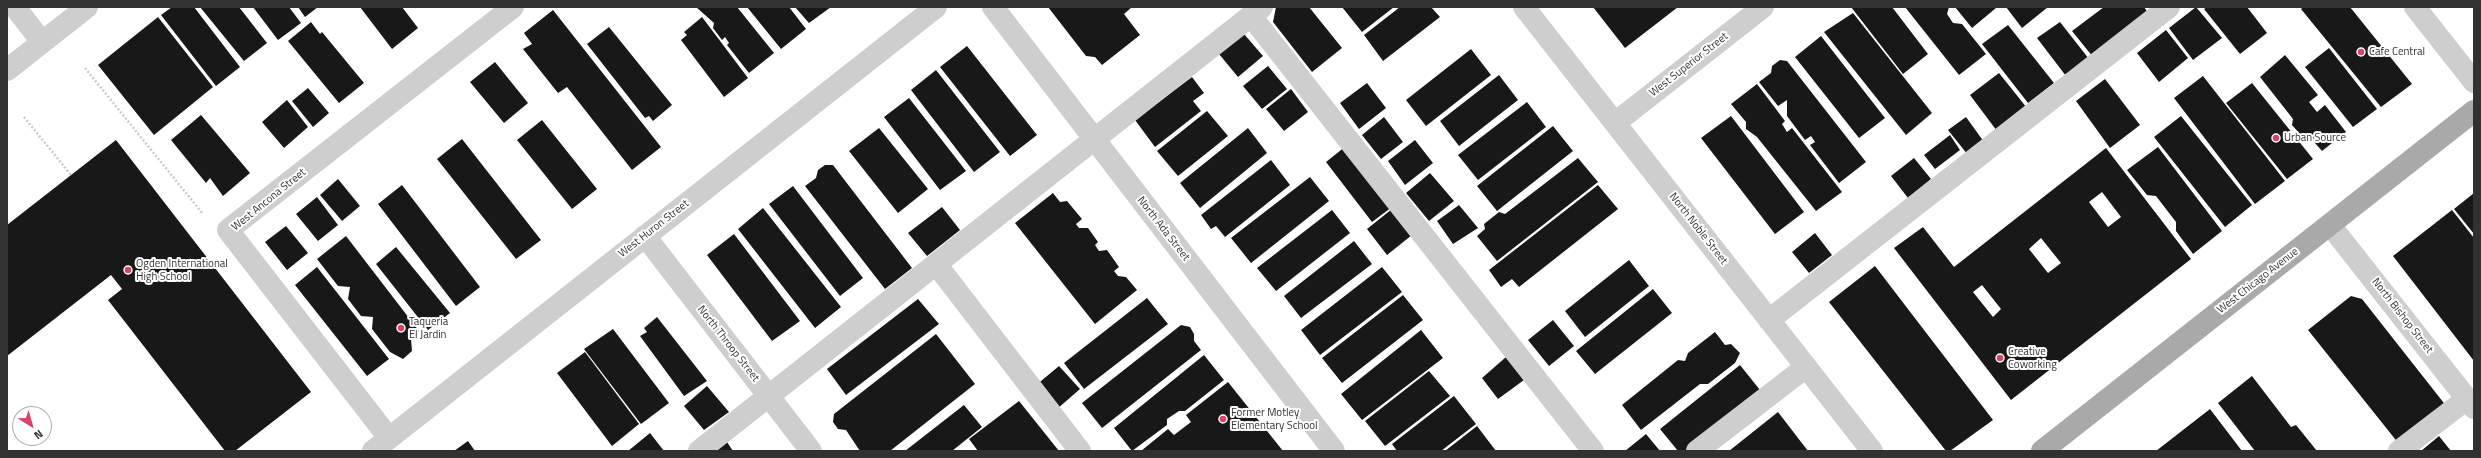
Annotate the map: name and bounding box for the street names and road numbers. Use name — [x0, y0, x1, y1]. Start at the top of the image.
street label: West Superior Street — [1647, 30, 1731, 100]
street label: West Ancona Street — [229, 166, 309, 234]
street label: North Noble Street — [1666, 191, 1730, 267]
street label: North Ada Street — [1134, 194, 1192, 264]
street label: West Huron Street — [616, 197, 692, 261]
street label: West Chicago Avenue — [2215, 245, 2301, 317]
street label: North Bishop Street — [2369, 276, 2435, 356]
street label: North Throop Street — [694, 303, 762, 385]

